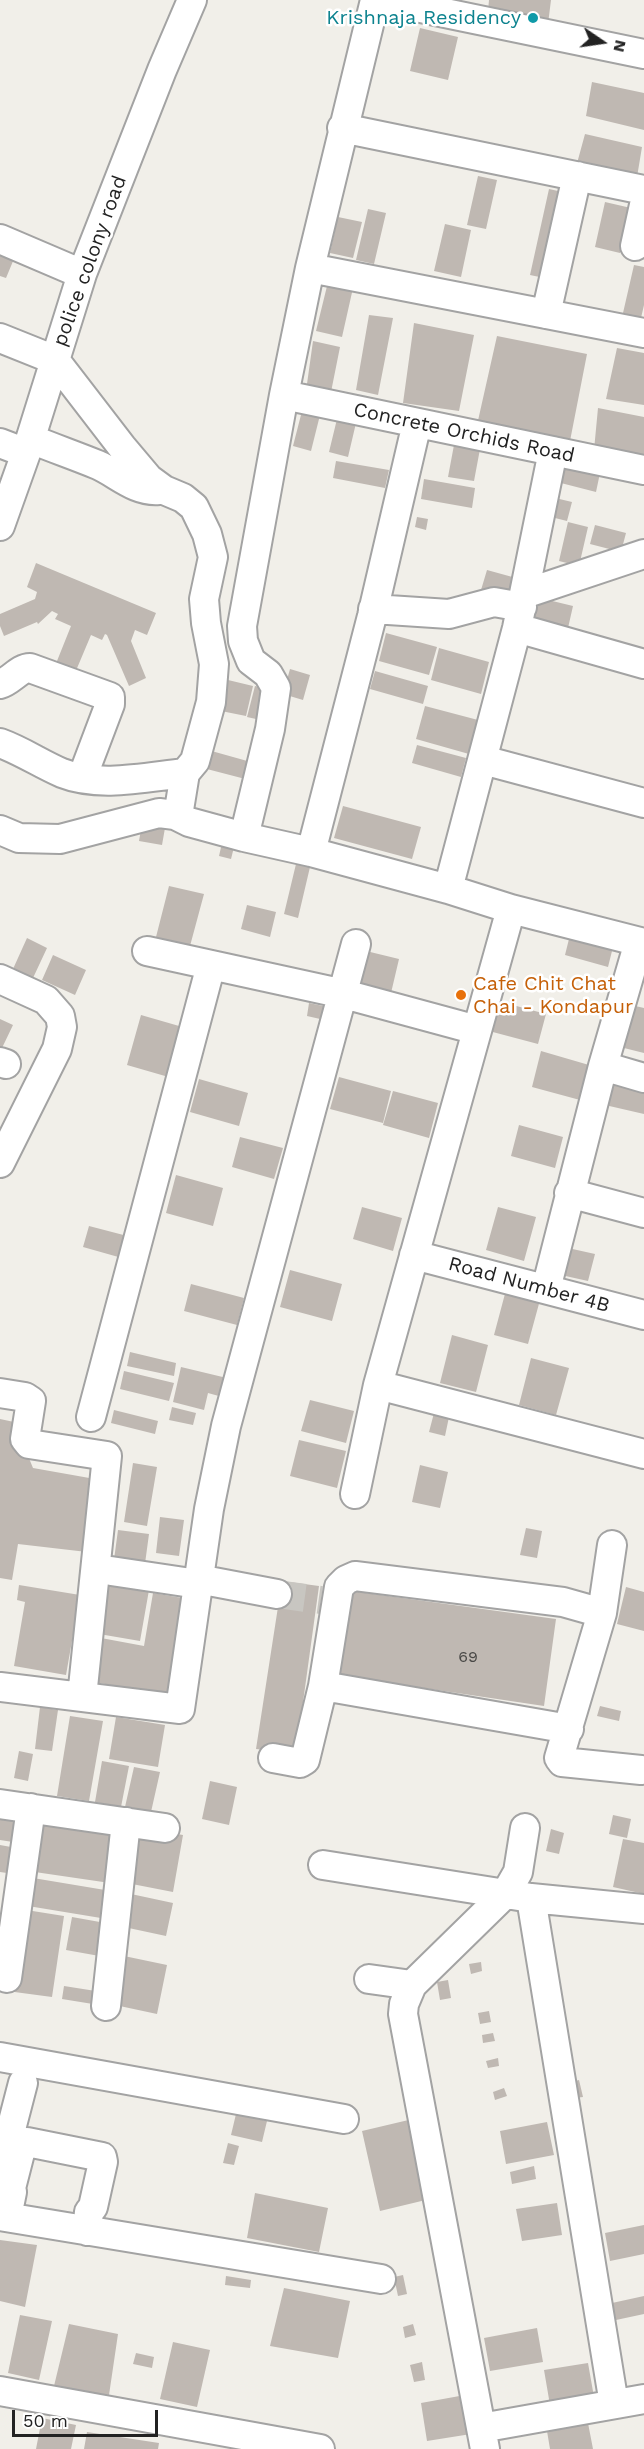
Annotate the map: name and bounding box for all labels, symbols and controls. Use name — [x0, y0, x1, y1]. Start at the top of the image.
place label: Krishnaja Residency — [326, 6, 521, 30]
marker: Krishnaja Residency — [526, 11, 540, 25]
north arrow — [572, 12, 632, 72]
text: N — [609, 38, 631, 54]
street label: police colony road — [48, 172, 132, 350]
street label: Concrete Orchids Road — [351, 398, 577, 468]
place label: Cafe Chit Chat Chai - Kondapur — [473, 972, 633, 1019]
marker: Cafe Chit Chat Chai - Kondapur — [454, 988, 468, 1002]
street label: Road Number 4B — [446, 1252, 612, 1318]
house number: 69 — [458, 1647, 478, 1667]
scale bar — [15, 2398, 160, 2436]
text: 50 m — [23, 2410, 68, 2431]

